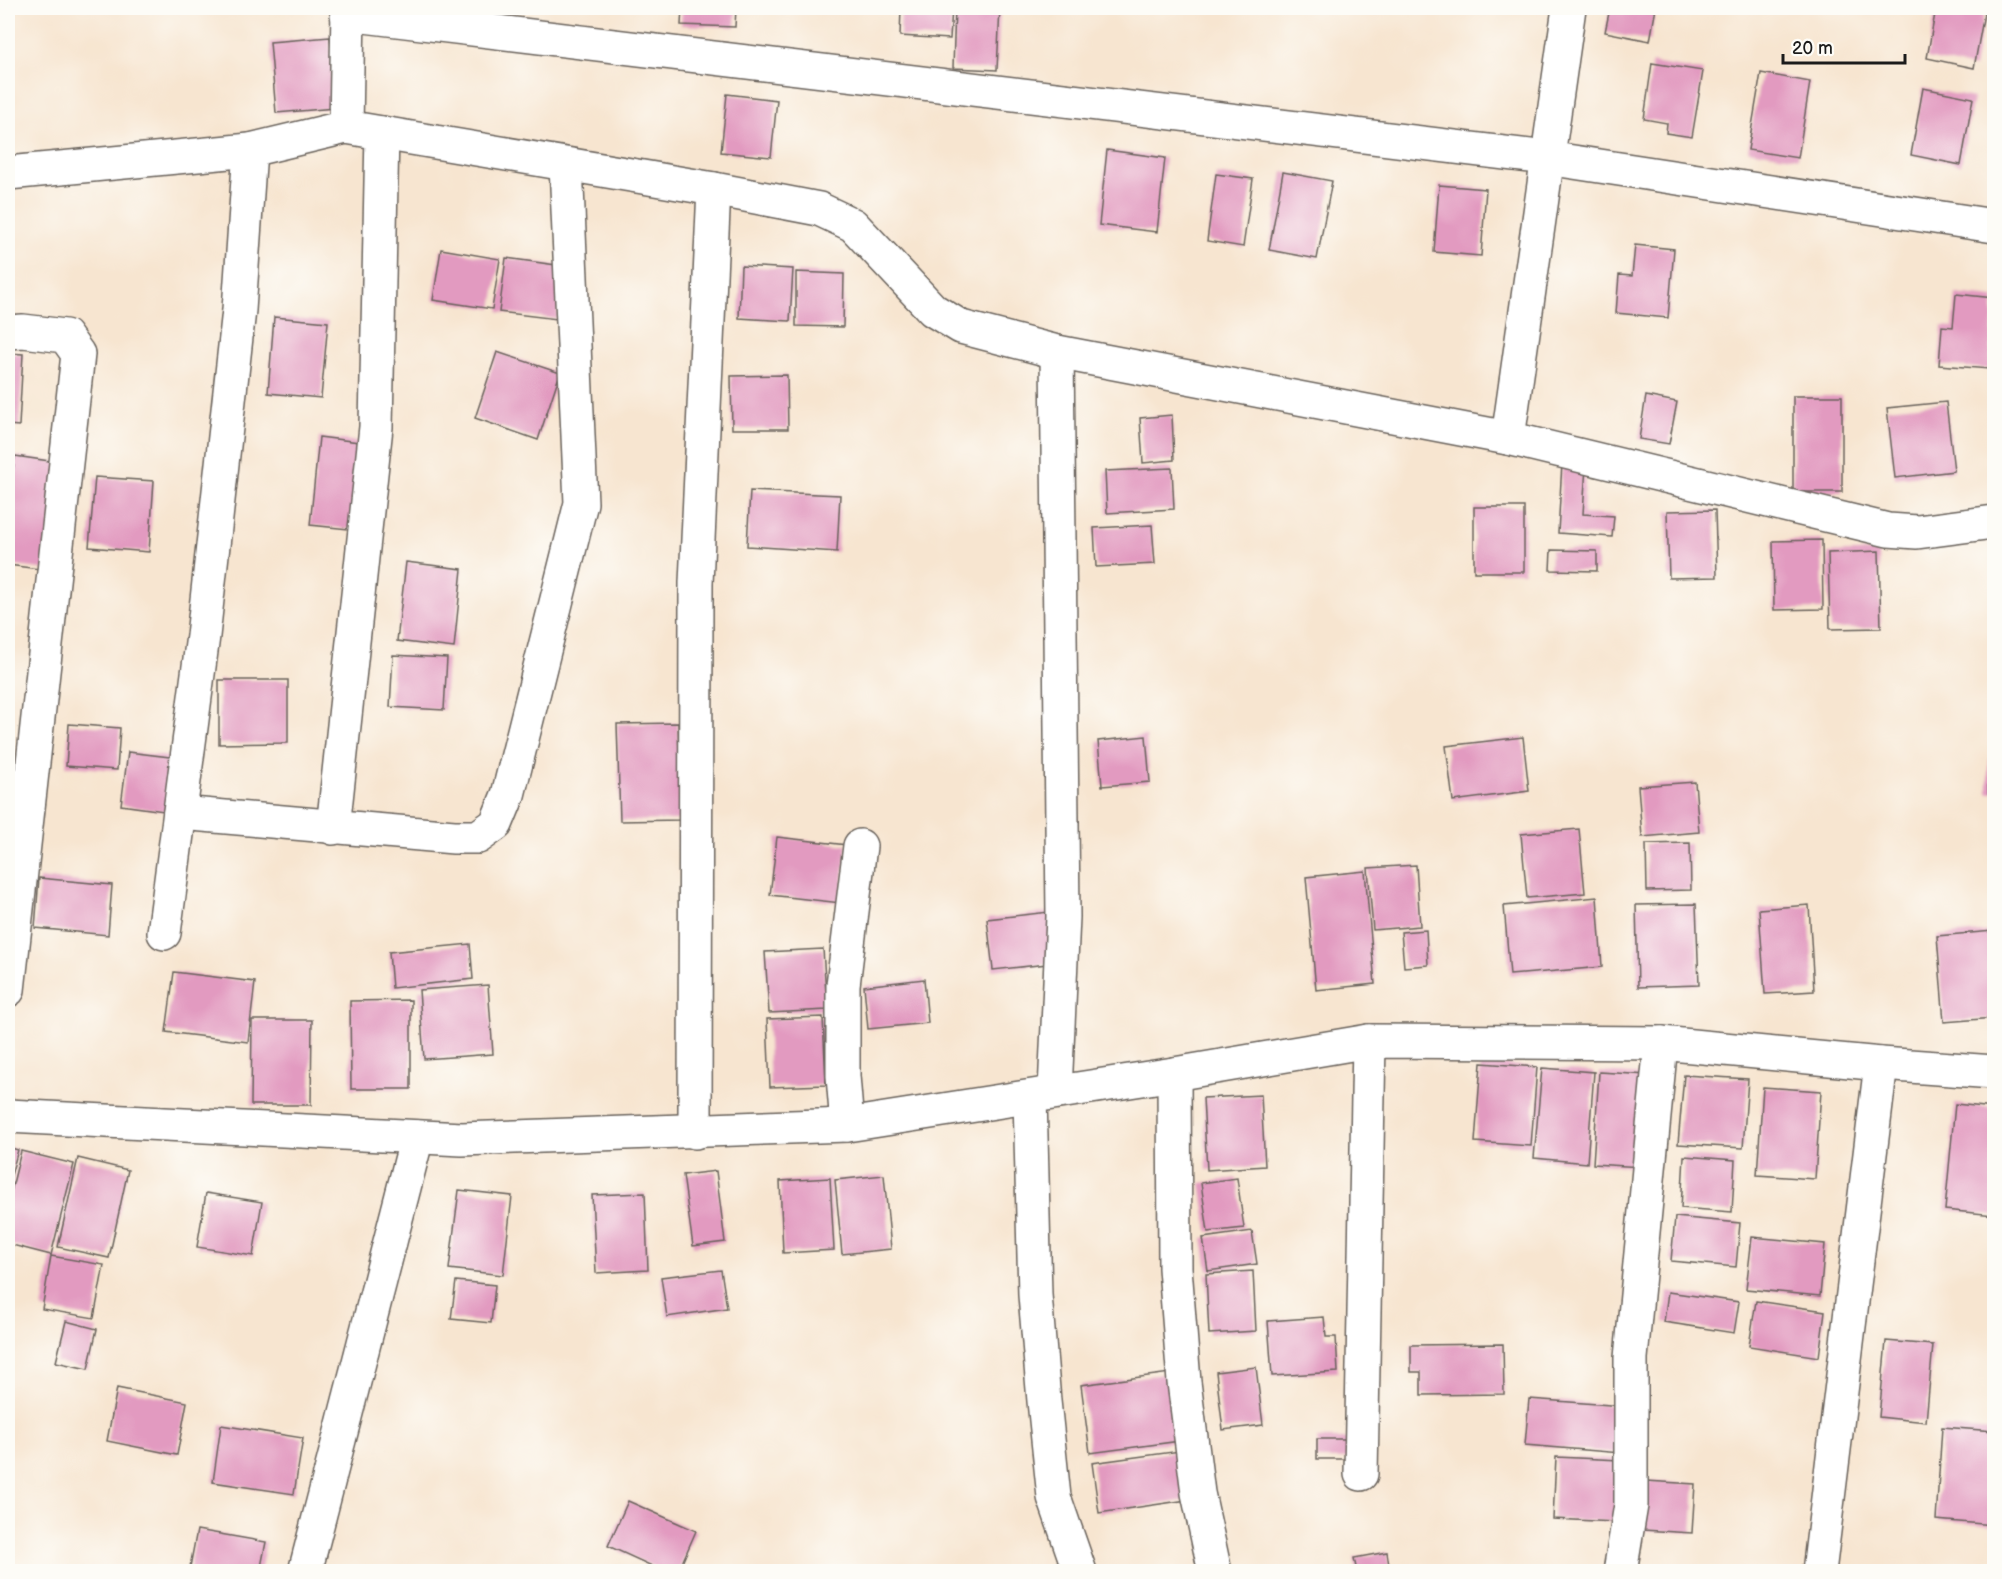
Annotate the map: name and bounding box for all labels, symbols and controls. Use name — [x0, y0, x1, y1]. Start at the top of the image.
scale bar — [1783, 27, 1904, 65]
text: 20 m — [1792, 38, 1833, 59]

